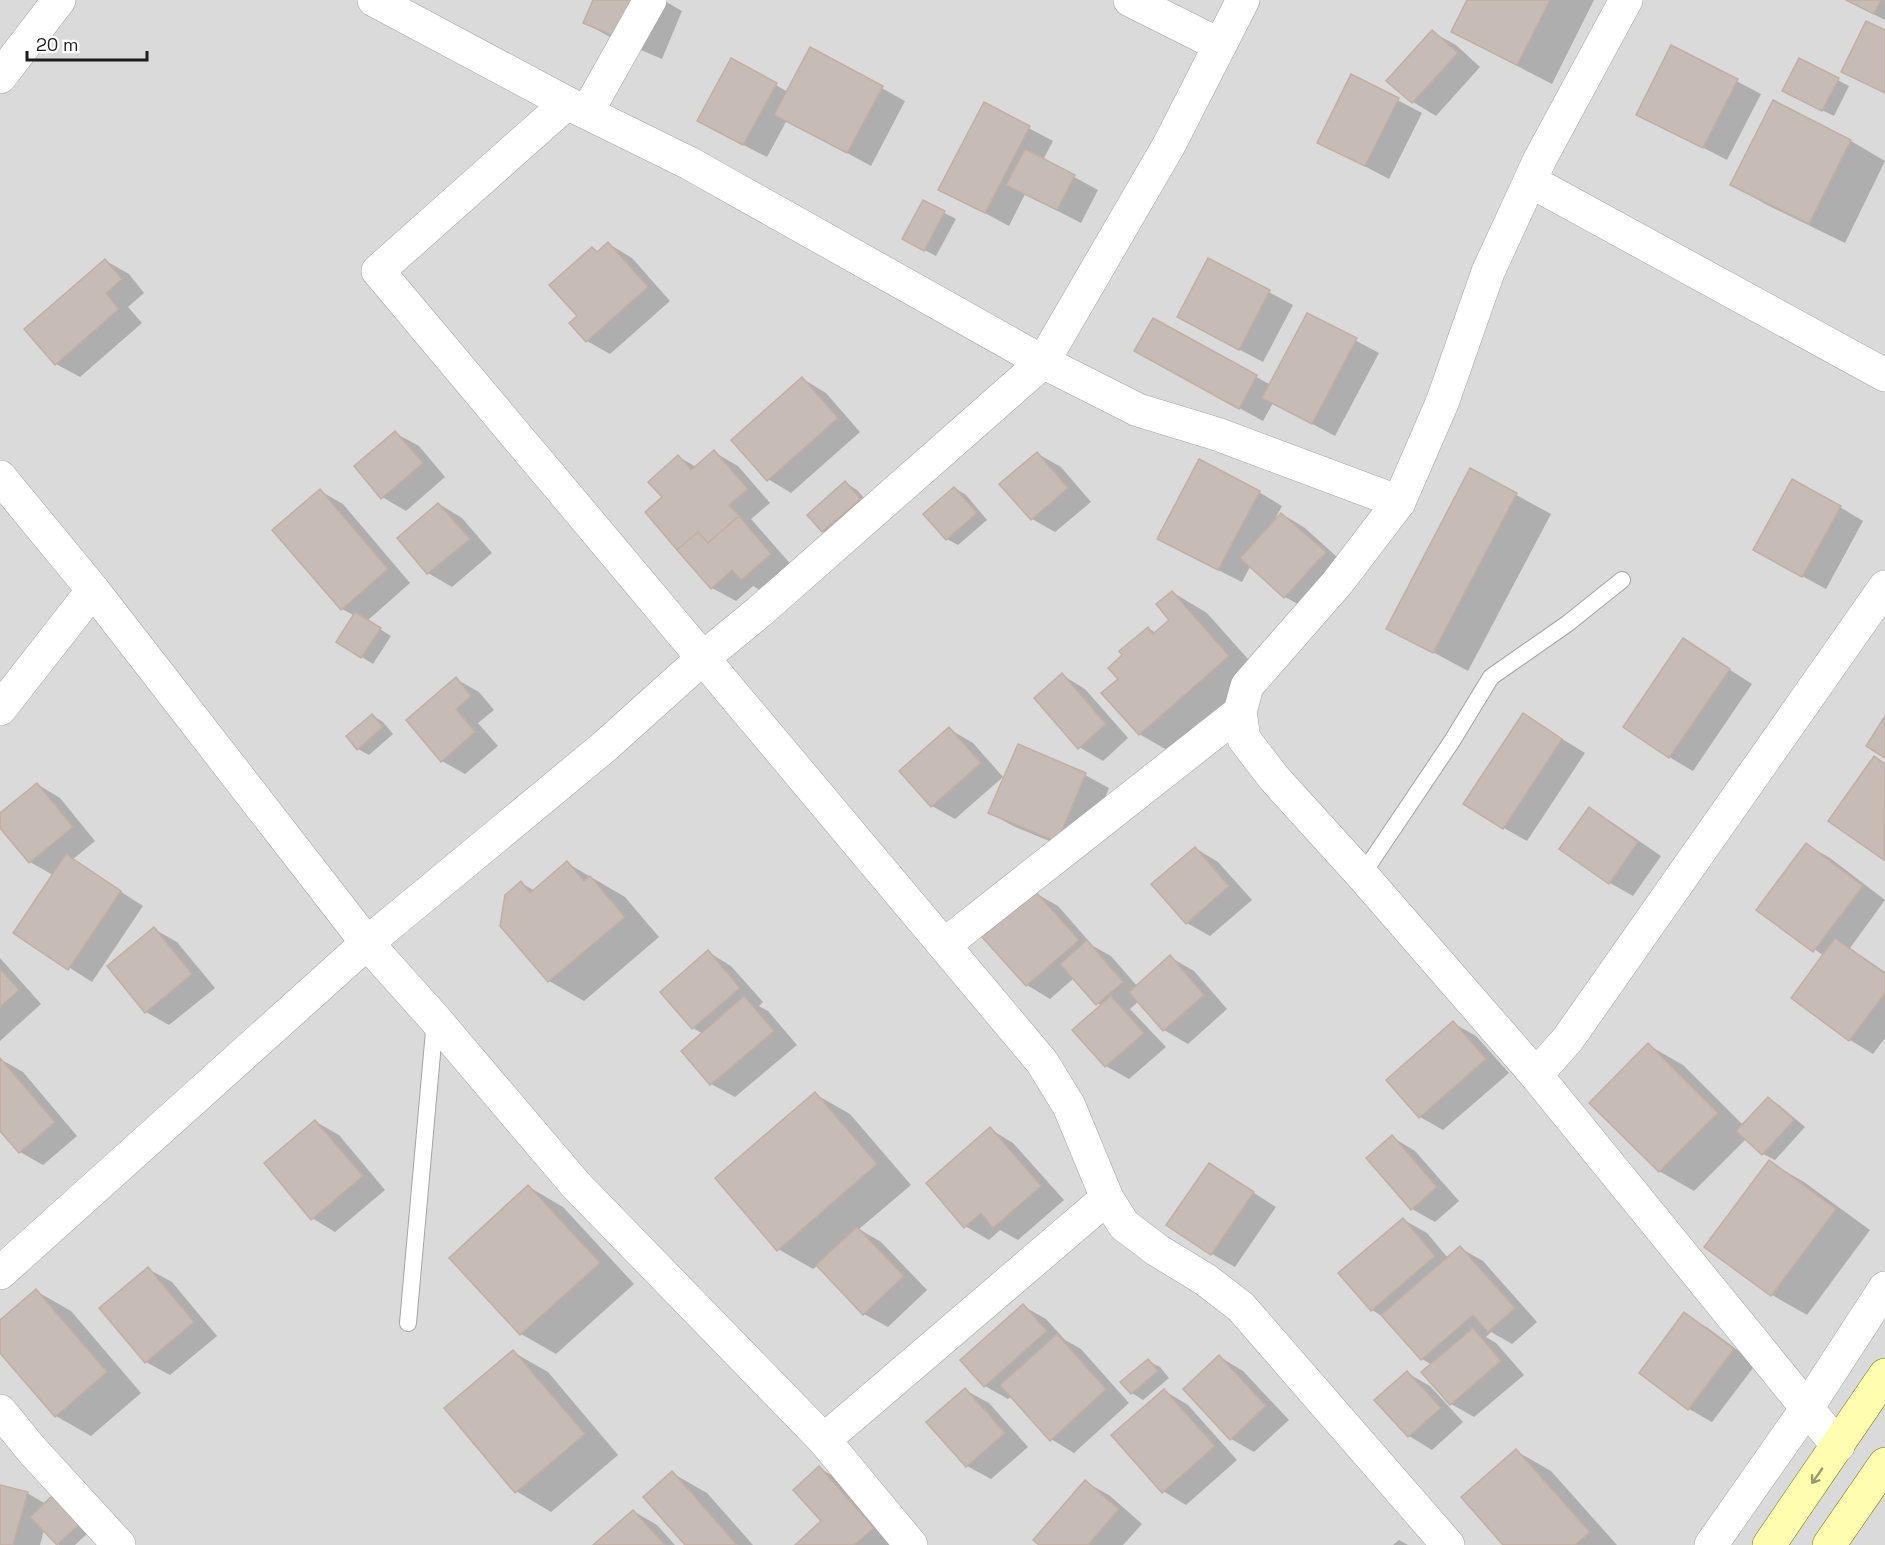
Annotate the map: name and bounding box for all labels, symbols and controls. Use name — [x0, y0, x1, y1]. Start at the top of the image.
scale bar — [27, 24, 147, 62]
text: 20 m — [36, 33, 79, 56]
one-way arrow — [1811, 1468, 1823, 1484]

